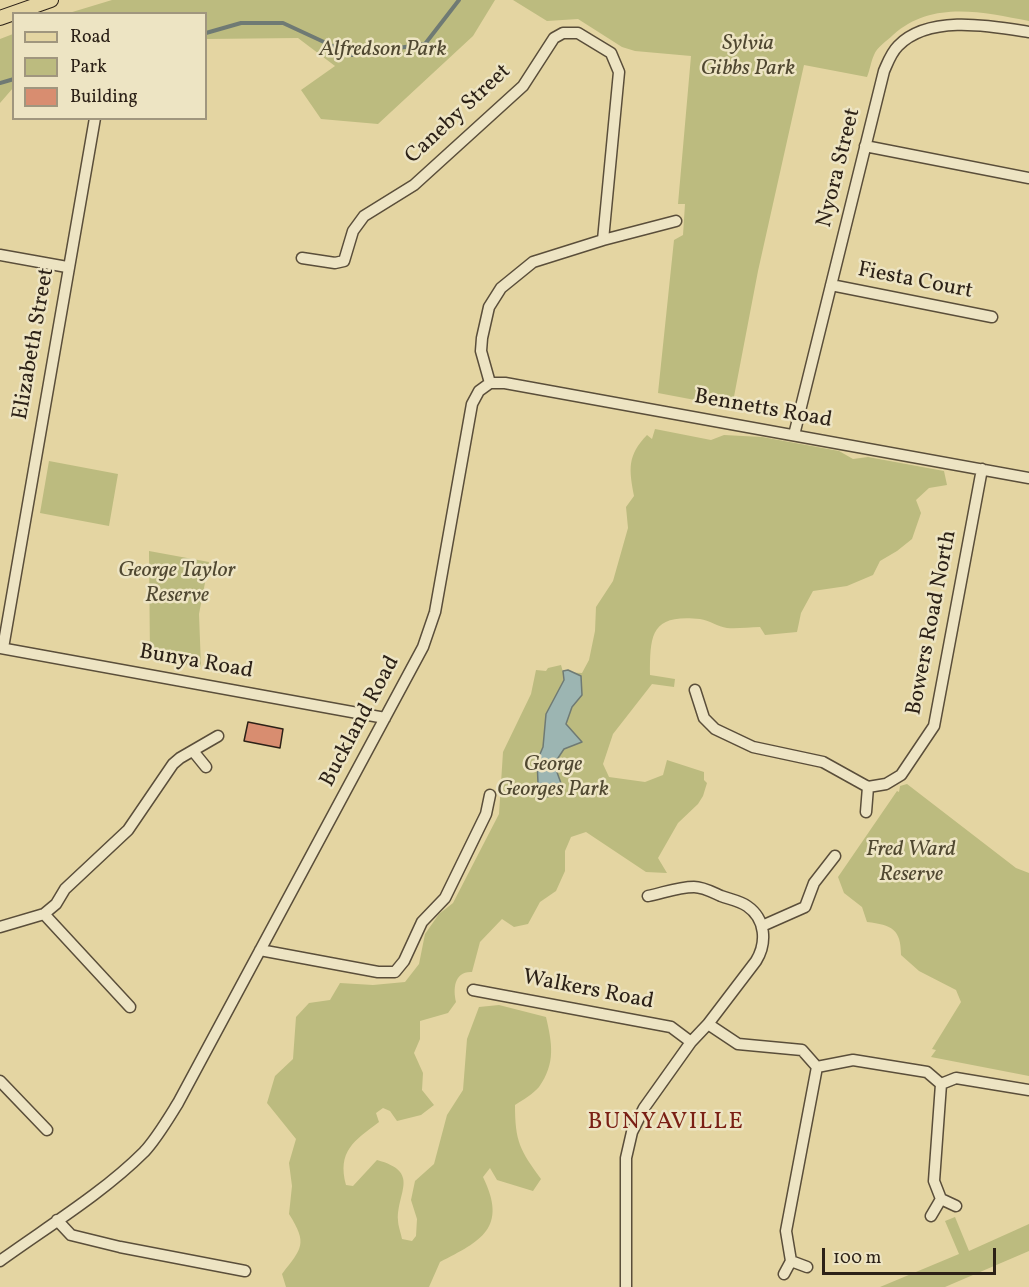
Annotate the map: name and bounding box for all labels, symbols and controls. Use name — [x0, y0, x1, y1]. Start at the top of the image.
legend — [12, 12, 207, 120]
text: Road — [70, 25, 111, 50]
park label: Sylvia Gibbs Park — [701, 32, 795, 84]
park label: Alfredson Park — [319, 38, 447, 64]
text: Park — [70, 55, 107, 80]
street label: Caneby Street — [401, 59, 517, 171]
text: Building — [70, 85, 138, 110]
street label: Nyora Street — [812, 106, 868, 230]
street label: Fiesta Court — [855, 258, 975, 306]
street label: Elizabeth Street — [9, 266, 61, 422]
street label: Bennetts Road — [692, 385, 834, 435]
street label: Bowers Road North — [902, 528, 964, 718]
park label: George Taylor Reserve — [118, 559, 236, 610]
street label: Bunya Road — [137, 640, 255, 686]
street label: Buckland Road — [315, 652, 407, 792]
park label: George Georges Park — [497, 753, 609, 804]
park label: Fred Ward Reserve — [866, 838, 956, 890]
street label: Walkers Road — [520, 965, 656, 1017]
district label: BUNYAVILLE — [588, 1110, 744, 1138]
scale bar — [825, 1236, 999, 1274]
text: 100 m — [833, 1246, 882, 1271]

